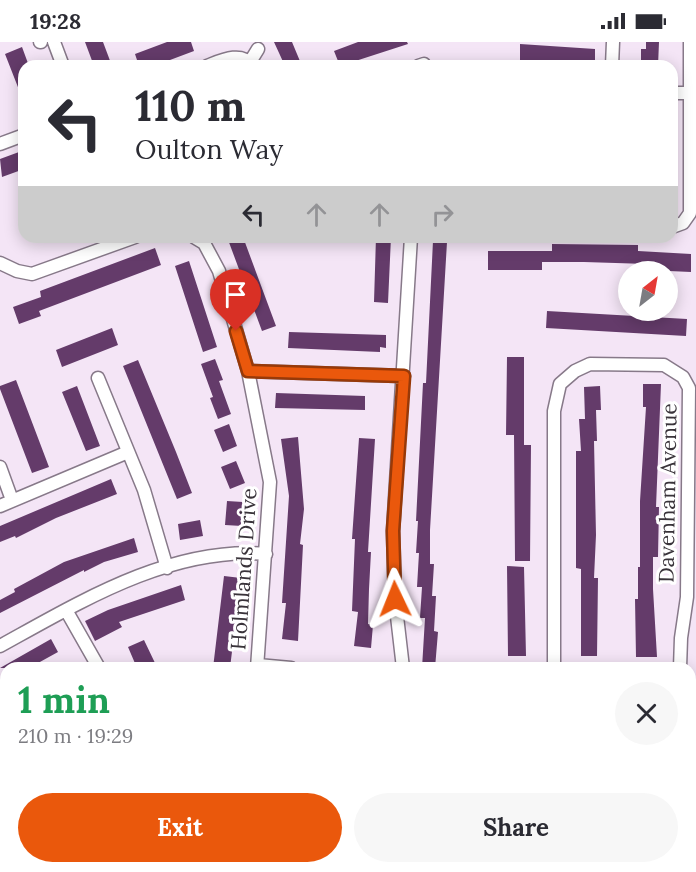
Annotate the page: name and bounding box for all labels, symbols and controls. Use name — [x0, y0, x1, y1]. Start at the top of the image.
text: 19:28 — [30, 7, 81, 35]
text: 110 m — [135, 79, 246, 133]
icon: left — [36, 84, 114, 162]
text: Oulton Way — [135, 132, 283, 166]
icon: left — [237, 198, 270, 231]
icon: ahead — [300, 198, 333, 231]
icon: ahead — [363, 198, 396, 231]
icon: right — [426, 198, 459, 231]
north arrow — [618, 261, 678, 321]
map controls — [618, 261, 678, 321]
pin — [210, 269, 261, 331]
icon: arrive — [219, 278, 252, 311]
street label: Davenham Avenue — [652, 403, 683, 583]
street label: Holmlands Drive — [224, 487, 263, 651]
position arrow — [363, 567, 427, 631]
text: 1 min — [18, 677, 110, 723]
button: close — [615, 682, 678, 745]
text: 210 m · 19:29 — [18, 723, 133, 748]
button: Exit — [18, 793, 342, 862]
button: Share — [354, 793, 678, 862]

